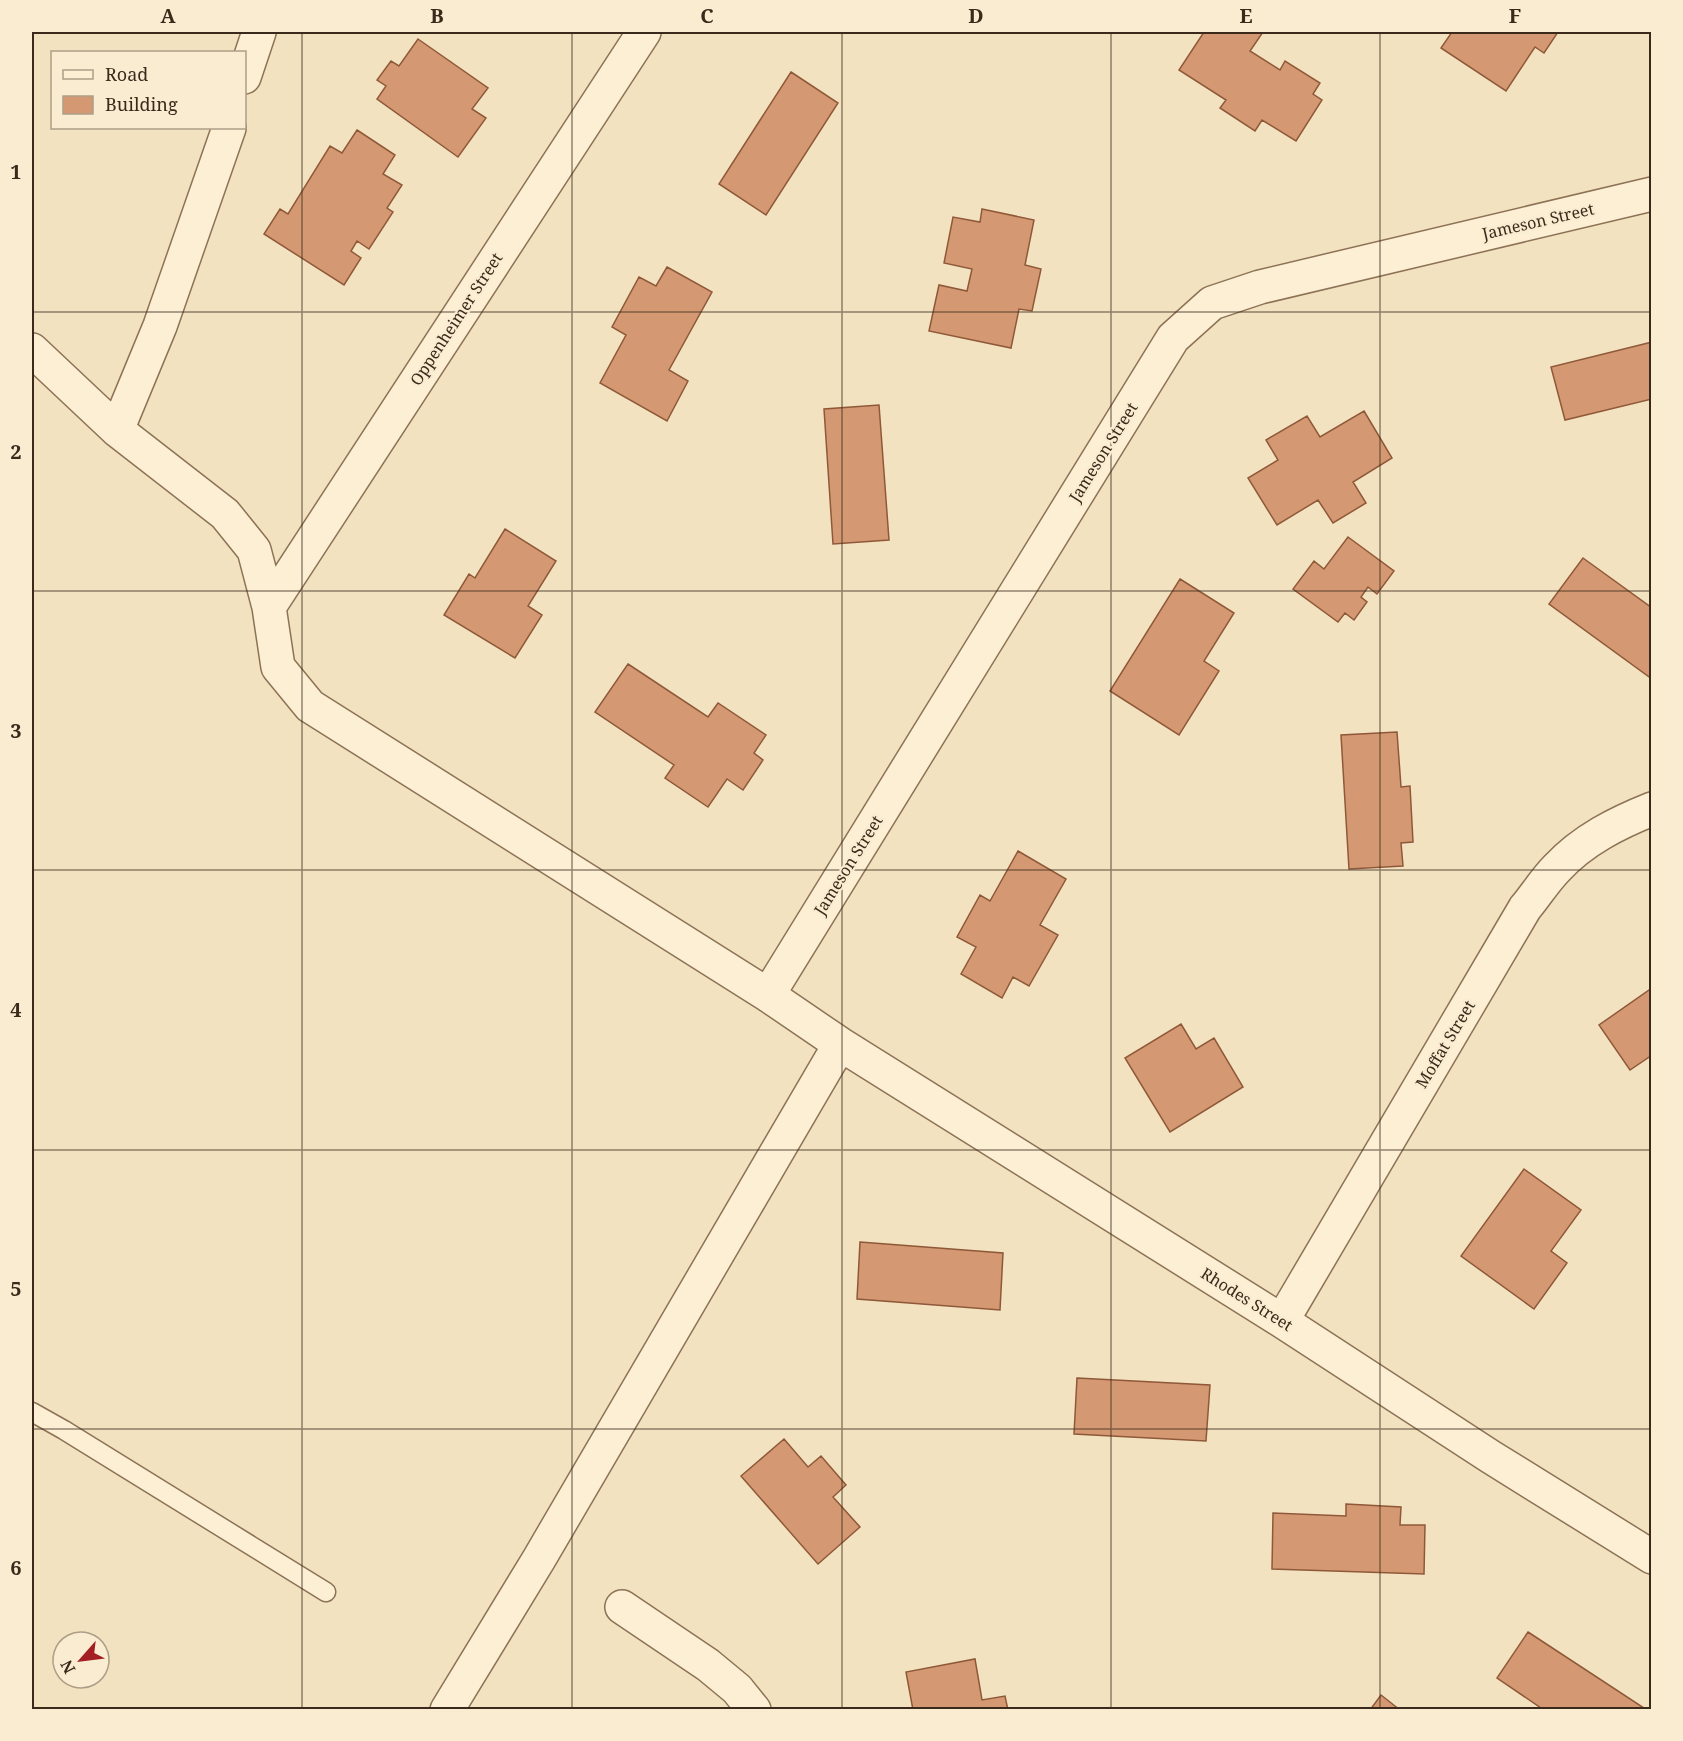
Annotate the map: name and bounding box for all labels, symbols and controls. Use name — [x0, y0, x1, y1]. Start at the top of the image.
text: A — [160, 2, 176, 29]
text: B — [430, 2, 444, 29]
text: C — [700, 2, 714, 29]
text: D — [968, 2, 984, 29]
text: E — [1239, 2, 1253, 29]
text: F — [1509, 2, 1521, 29]
legend — [51, 51, 246, 129]
text: Road — [105, 62, 148, 86]
text: Building — [105, 92, 178, 116]
text: 1 — [10, 158, 22, 185]
street label: Jameson Street — [1479, 197, 1596, 245]
street label: Oppenheimer Street — [405, 248, 507, 390]
street label: Jameson Street — [1063, 398, 1143, 507]
text: 2 — [10, 438, 22, 465]
text: 3 — [10, 717, 22, 744]
street label: Jameson Street — [808, 811, 888, 920]
text: 4 — [10, 996, 22, 1023]
street label: Moffat Street — [1410, 996, 1480, 1092]
street label: Rhodes Street — [1197, 1262, 1297, 1336]
text: 5 — [10, 1275, 22, 1302]
text: 6 — [10, 1554, 22, 1581]
north arrow — [51, 1630, 111, 1690]
text: N — [55, 1656, 80, 1678]

